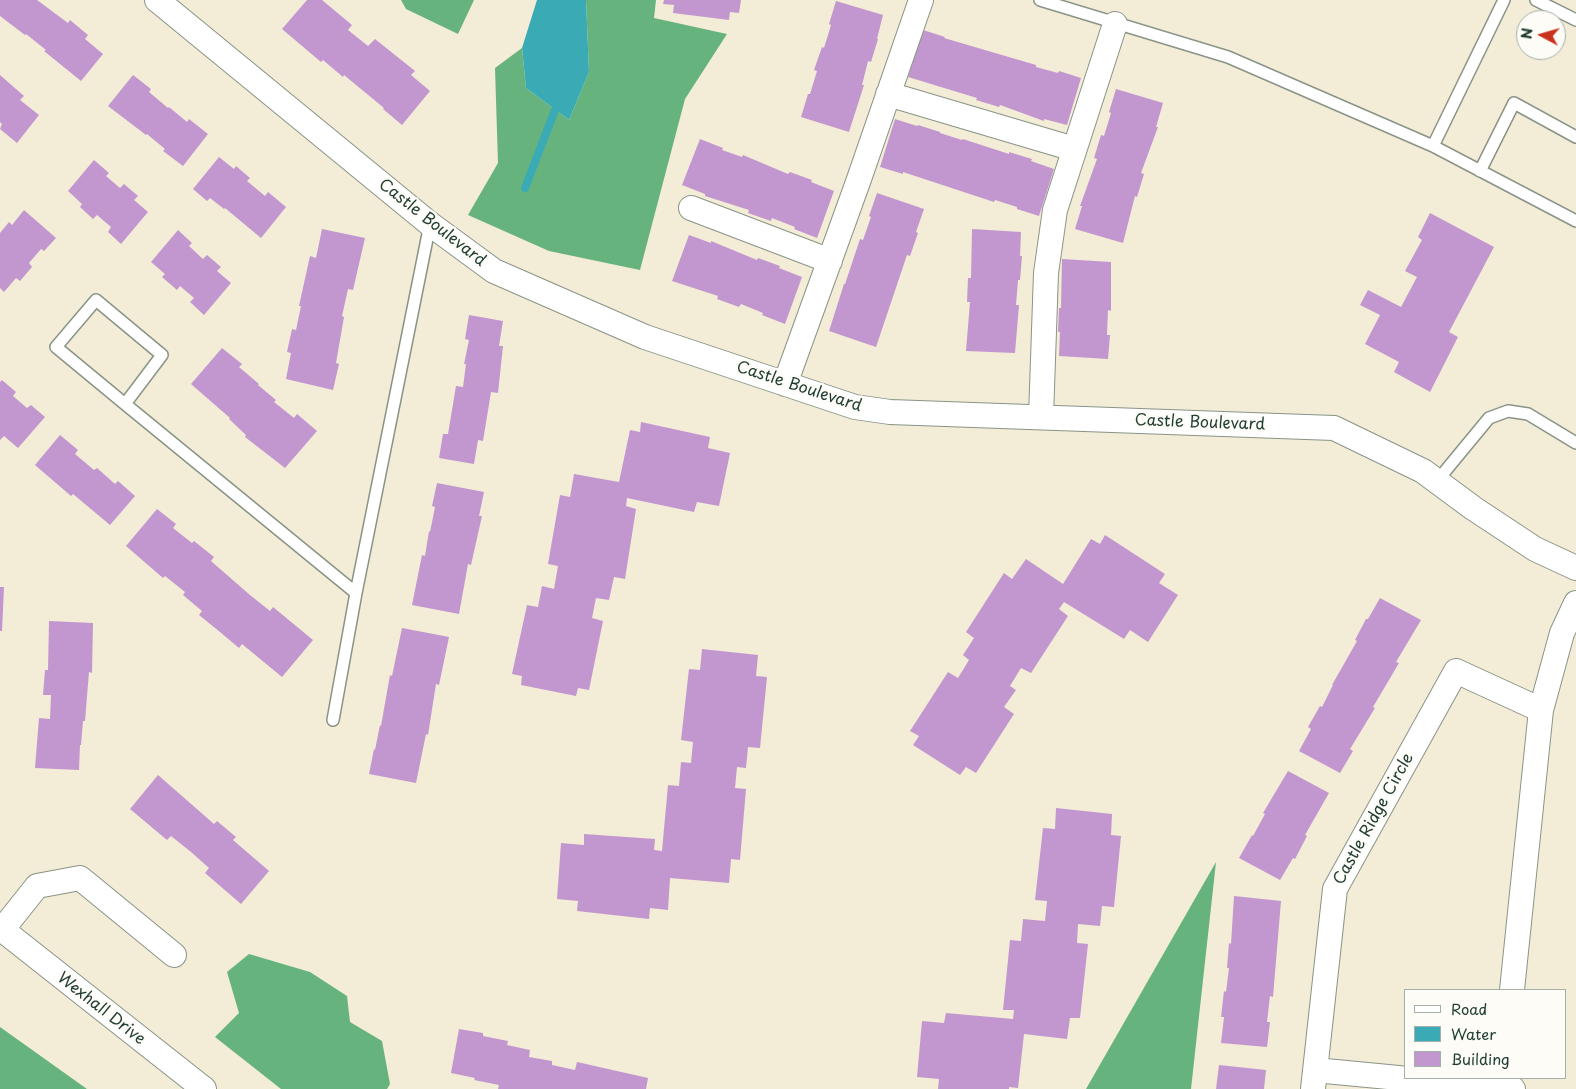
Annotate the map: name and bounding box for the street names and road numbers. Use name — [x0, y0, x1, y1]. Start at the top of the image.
street label: Castle Boulevard — [375, 175, 489, 271]
street label: Castle Boulevard — [734, 358, 864, 416]
street label: Castle Boulevard — [1134, 411, 1266, 435]
street label: Castle Ridge Circle — [1330, 750, 1418, 888]
street label: Wexhall Drive — [53, 969, 149, 1049]

